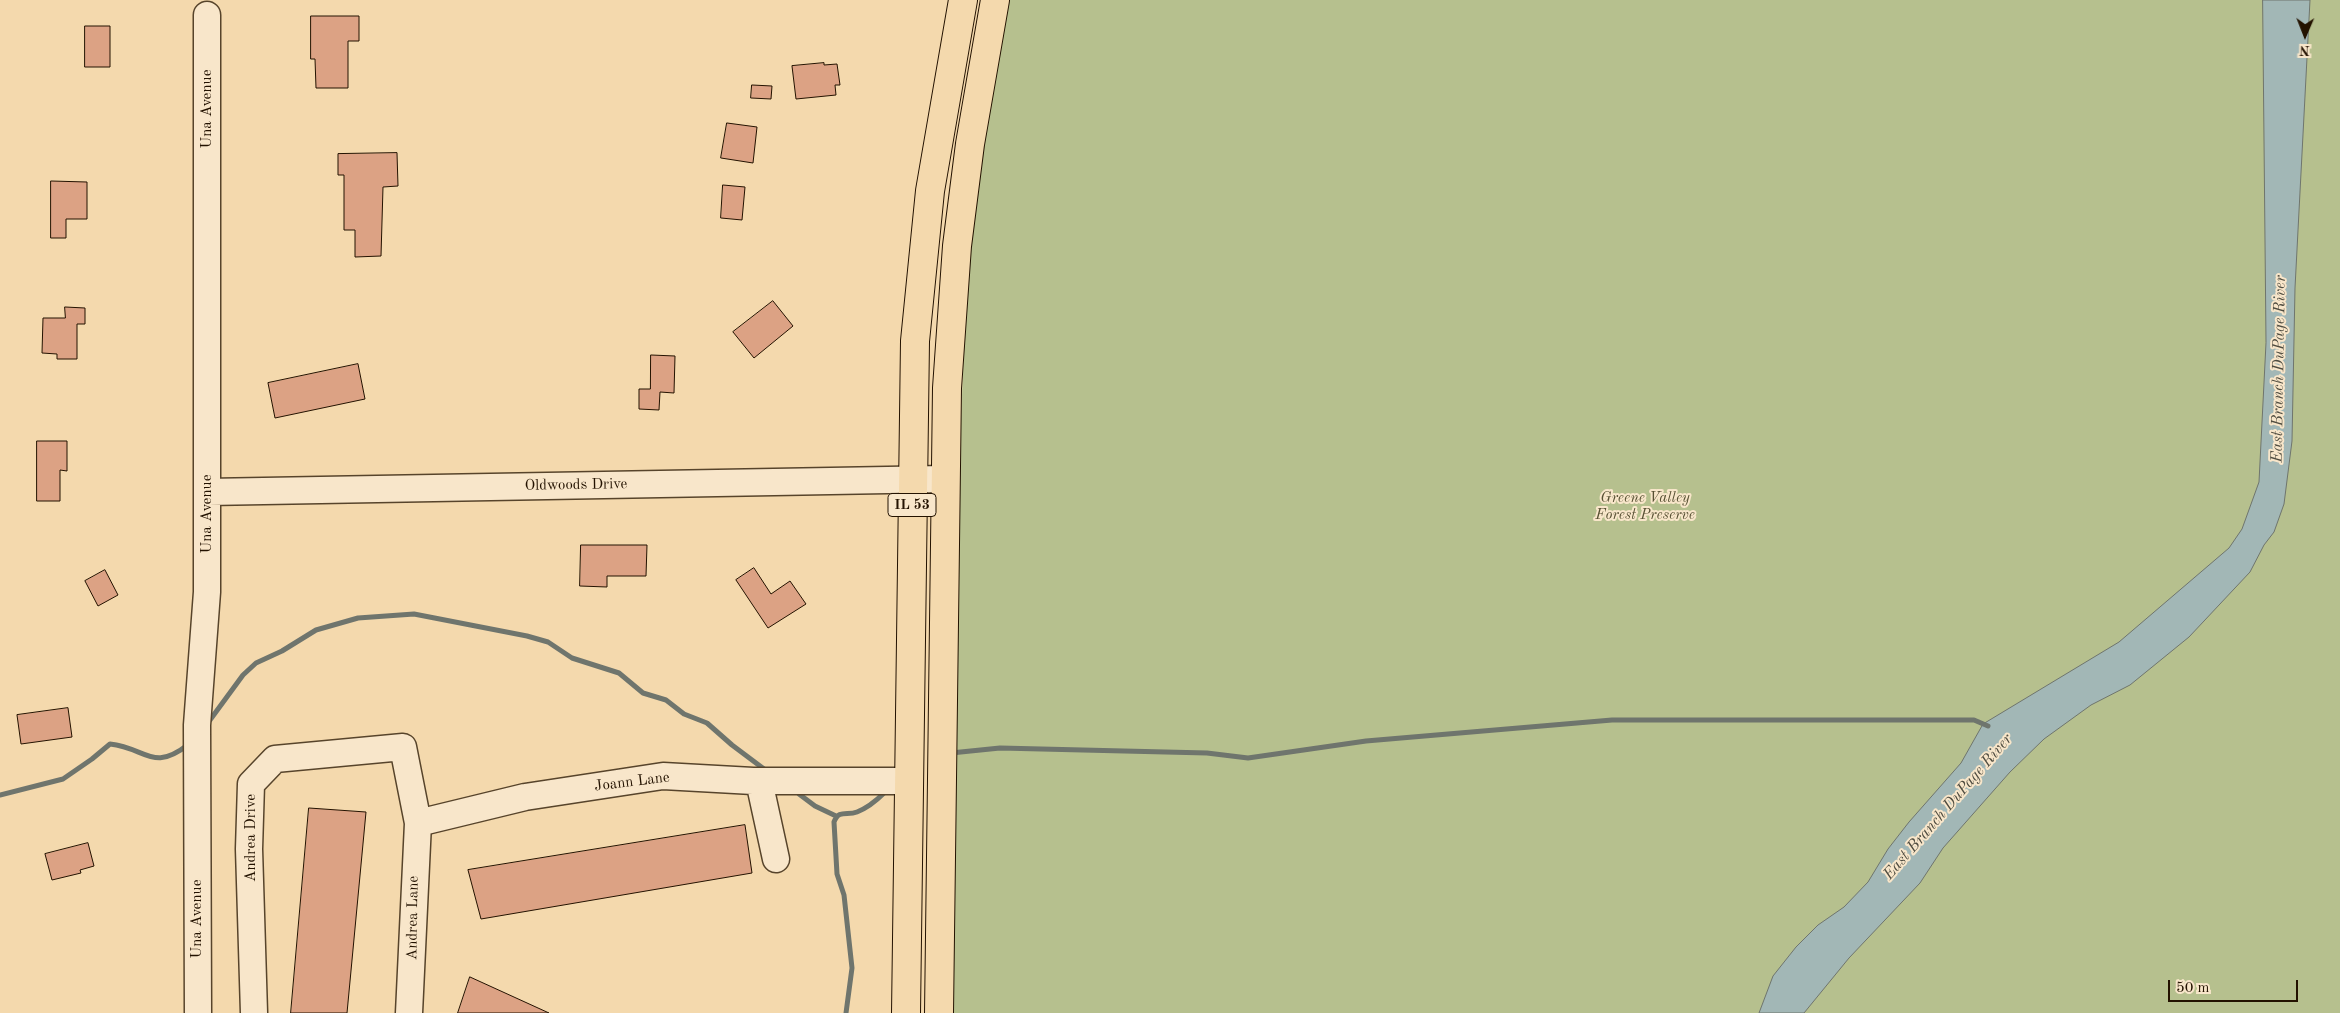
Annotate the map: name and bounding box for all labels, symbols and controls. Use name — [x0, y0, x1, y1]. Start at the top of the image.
north arrow — [2280, 10, 2330, 60]
text: N — [2299, 43, 2310, 57]
street label: Una Avenue — [198, 69, 216, 149]
water label: East Branch DuPage River — [2268, 275, 2290, 463]
street label: Una Avenue — [198, 474, 216, 554]
street label: Oldwoods Drive — [524, 475, 628, 495]
park label: Greene Valley Forest Preserve — [1595, 489, 1695, 524]
road number: IL 53 — [888, 494, 936, 516]
water label: East Branch DuPage River — [1879, 730, 2017, 884]
street label: Joann Lane — [593, 768, 671, 796]
street label: Andrea Drive — [242, 794, 260, 882]
street label: Andrea Lane — [403, 876, 423, 960]
street label: Una Avenue — [188, 879, 206, 959]
scale bar — [2170, 970, 2300, 1002]
text: 50 m — [2176, 981, 2210, 996]

